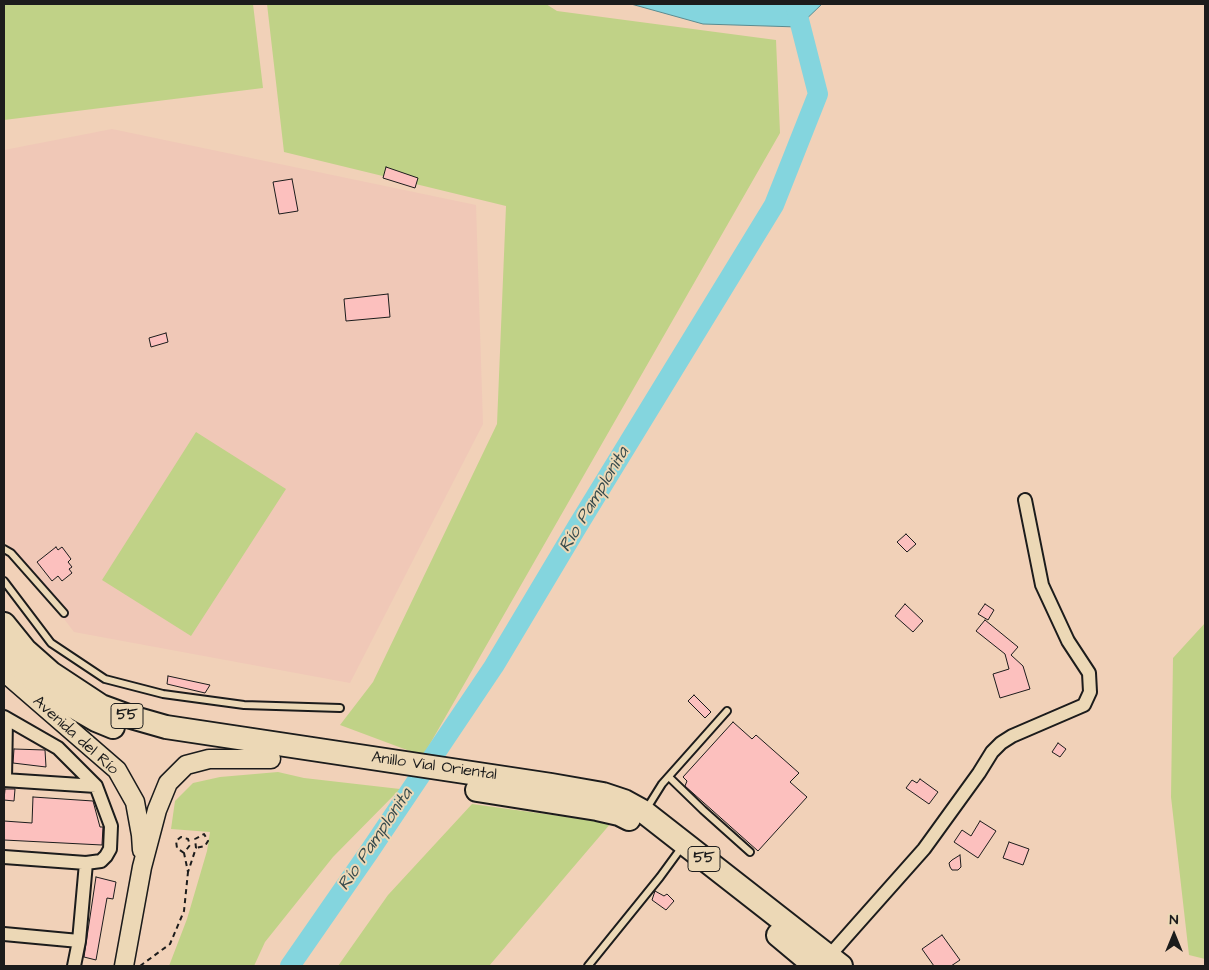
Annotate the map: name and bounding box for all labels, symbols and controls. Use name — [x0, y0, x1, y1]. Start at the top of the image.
water label: Río Pamplonita — [555, 444, 635, 556]
street label: Avenida del Río — [28, 692, 122, 780]
road number: 55 — [111, 704, 143, 728]
street label: Anillo Vial Oriental — [370, 749, 498, 785]
water label: Río Pamplonita — [334, 785, 418, 895]
road number: 55 — [688, 846, 720, 872]
north arrow — [1149, 910, 1199, 960]
text: N — [1170, 910, 1178, 930]

